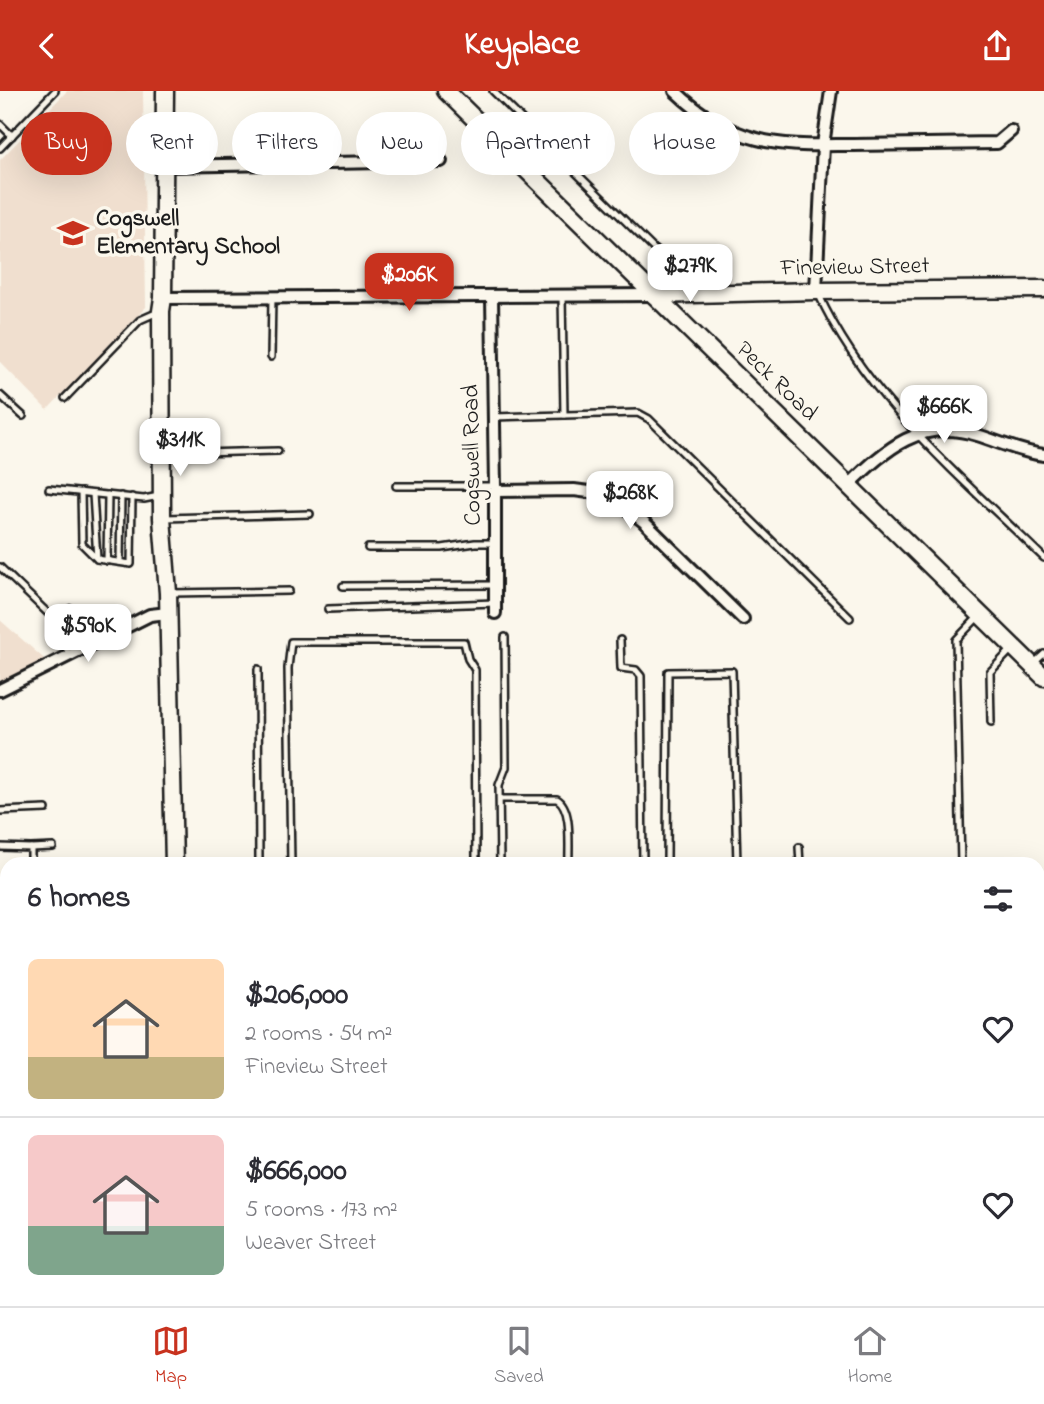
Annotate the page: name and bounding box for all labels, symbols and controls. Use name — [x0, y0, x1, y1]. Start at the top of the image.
text: Keyplace — [464, 22, 580, 69]
icon: back — [28, 27, 66, 65]
icon: share — [978, 27, 1016, 65]
chip: Buy — [21, 112, 112, 175]
chip: Rent — [126, 112, 218, 175]
chip: Filters — [232, 112, 342, 175]
chip: New — [356, 112, 447, 175]
chip: Apartment — [461, 112, 615, 175]
chip: House — [629, 112, 740, 175]
place label: Cogswell Elementary School — [96, 202, 280, 266]
school or university icon: Cogswell Elementary School — [56, 216, 90, 250]
pin: $279K — [641, 245, 739, 304]
street label: Fineview Street — [779, 249, 930, 287]
text: $279K — [664, 250, 716, 283]
pin: $206K — [360, 253, 458, 313]
text: $206K — [381, 259, 437, 292]
street label: Peck Road — [727, 334, 825, 431]
street label: Cogswell Road — [454, 383, 492, 526]
pin: $666K — [895, 385, 993, 445]
text: $666K — [916, 391, 972, 424]
pin: $311K — [131, 419, 229, 478]
text: $311K — [155, 424, 205, 457]
pin: $268K — [581, 471, 679, 531]
text: $268K — [602, 477, 658, 510]
pin: $590K — [39, 605, 137, 664]
text: $590K — [60, 610, 116, 643]
text: 6 homes — [28, 877, 131, 921]
icon: filters — [979, 880, 1017, 918]
text: $206,000 — [245, 974, 348, 1018]
icon: home — [84, 987, 168, 1071]
icon: heart — [979, 1010, 1017, 1048]
text: 2 rooms · 54 m² — [245, 1018, 392, 1051]
text: Fineview Street — [245, 1051, 388, 1084]
text: $666,000 — [245, 1150, 347, 1194]
icon: home — [84, 1163, 168, 1247]
icon: heart — [979, 1186, 1017, 1224]
text: 5 rooms · 173 m² — [245, 1194, 398, 1227]
text: Weaver Street — [245, 1227, 376, 1260]
tab: Map — [152, 1322, 190, 1391]
tab: Saved — [494, 1322, 544, 1391]
tab: Home — [848, 1322, 892, 1391]

